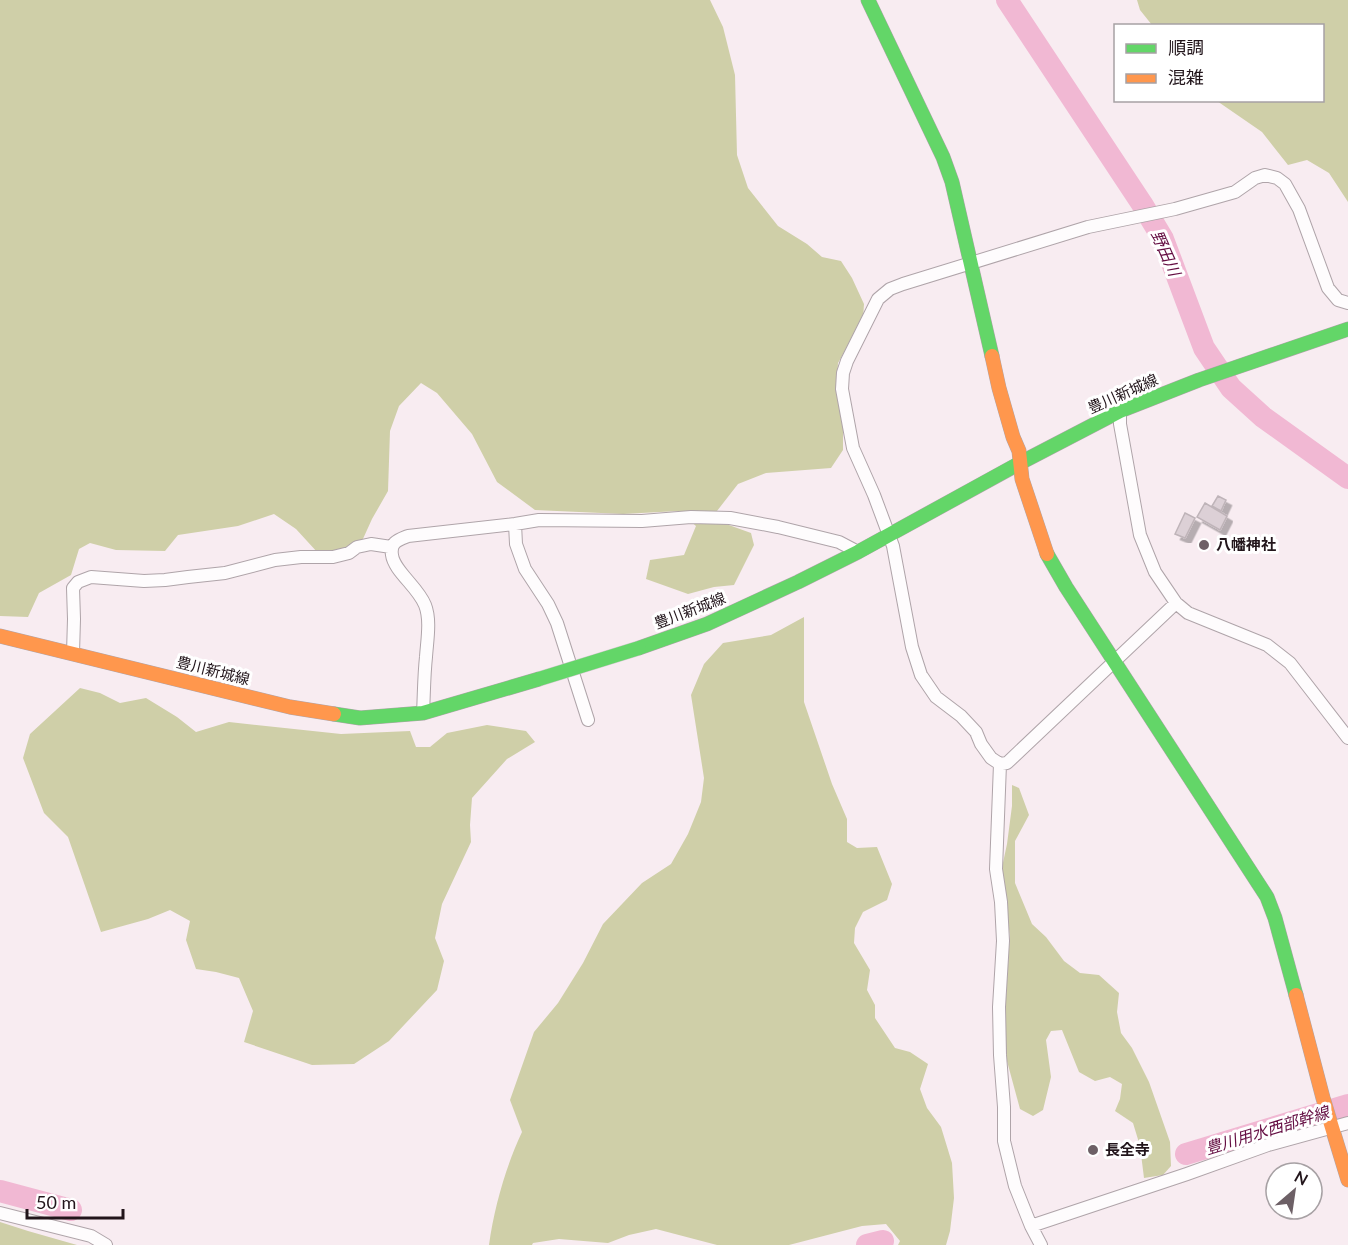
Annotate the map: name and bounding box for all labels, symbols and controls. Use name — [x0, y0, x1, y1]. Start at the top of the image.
legend — [1114, 24, 1324, 102]
text: 順調 — [1168, 36, 1204, 58]
text: 混雑 — [1168, 66, 1204, 88]
water label: 野田川 — [1148, 227, 1186, 280]
street label: 豊川新城線 — [1085, 370, 1161, 417]
place label: 八幡神社 — [1216, 535, 1276, 553]
marker: 八幡神社 — [1197, 538, 1211, 552]
street label: 豊川新城線 — [651, 588, 728, 632]
street label: 豊川新城線 — [175, 652, 252, 688]
water label: 豊川用水西部幹線 — [1203, 1101, 1333, 1157]
place label: 長全寺 — [1105, 1140, 1150, 1158]
marker: 長全寺 — [1086, 1143, 1100, 1157]
north arrow — [1264, 1161, 1324, 1221]
text: N — [1292, 1166, 1312, 1189]
scale bar — [27, 1182, 123, 1220]
text: 50 m — [36, 1191, 76, 1213]

